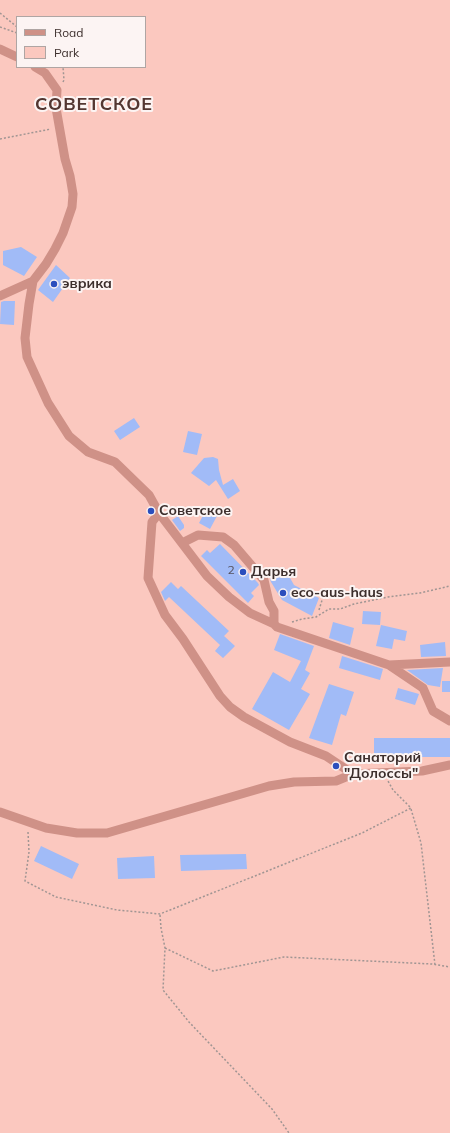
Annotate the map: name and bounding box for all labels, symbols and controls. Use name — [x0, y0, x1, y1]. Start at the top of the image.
legend — [16, 16, 146, 68]
text: Road — [54, 25, 83, 40]
text: Park — [54, 45, 79, 60]
district label: СОВЕТСКОЕ — [35, 94, 153, 116]
place label: эврика — [62, 276, 112, 292]
marker: эврика — [49, 279, 59, 289]
place label: Советское — [159, 503, 231, 519]
marker: Советское — [146, 506, 156, 516]
house number: 2 — [227, 563, 235, 577]
place label: Дарья — [251, 564, 296, 580]
marker: Дарья — [238, 567, 248, 577]
place label: eco-aus-haus — [291, 585, 383, 601]
marker: eco-aus-haus — [278, 588, 288, 598]
place label: Санаторий "Долоссы" — [344, 750, 421, 782]
marker: Санаторий "Долоссы" — [331, 761, 341, 771]

